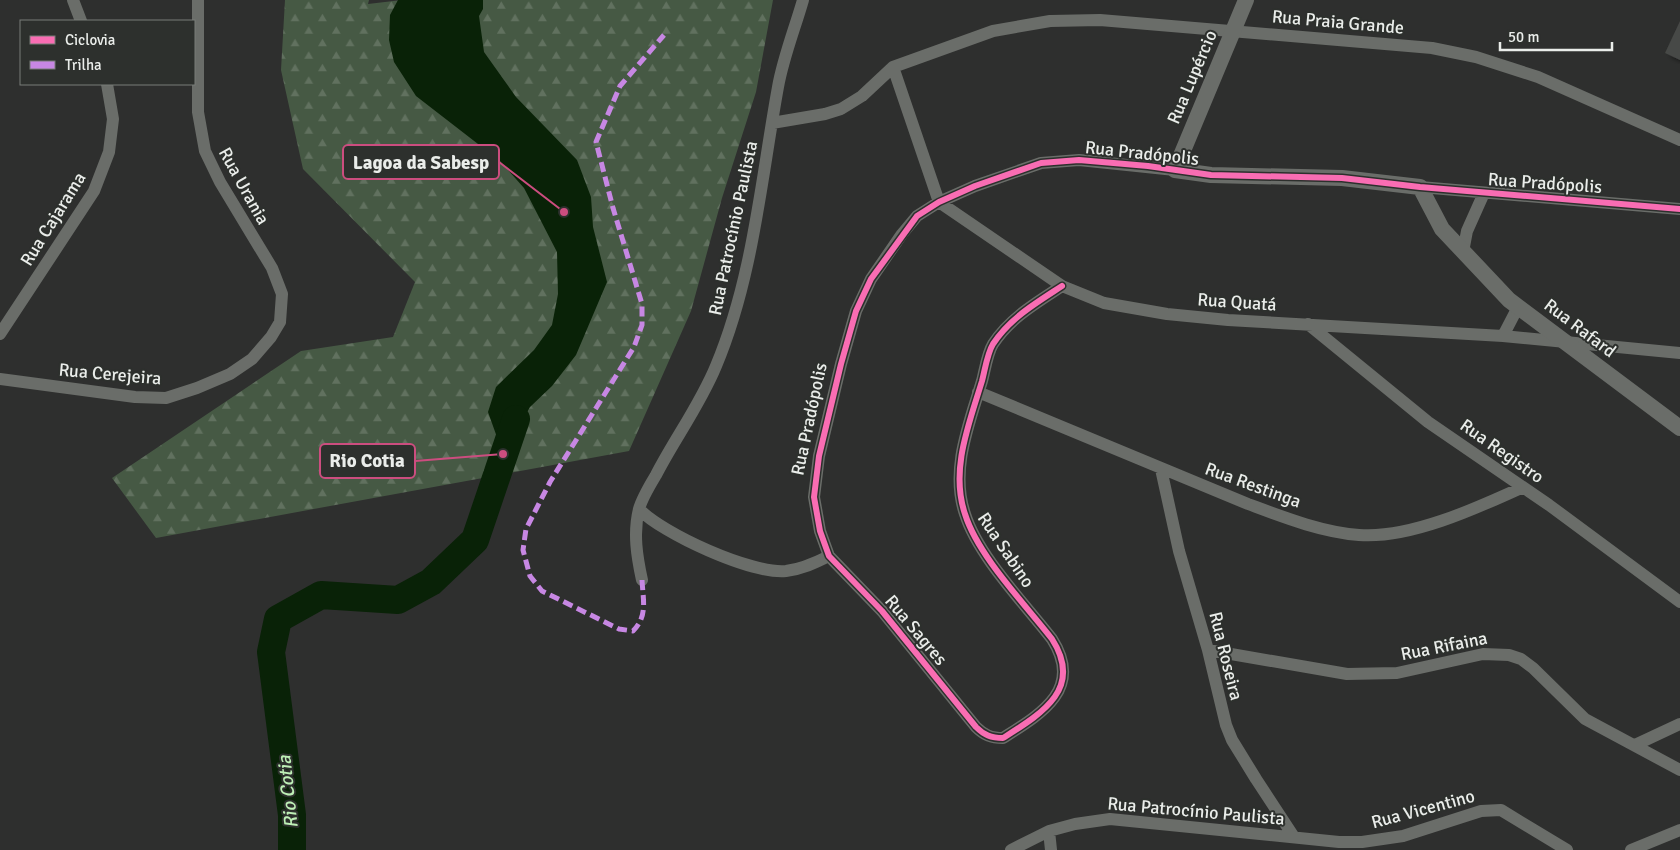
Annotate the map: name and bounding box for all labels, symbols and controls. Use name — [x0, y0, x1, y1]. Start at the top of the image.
street label: Rua Praia Grande — [1271, 5, 1405, 39]
legend — [20, 20, 195, 85]
scale bar — [1500, 20, 1612, 52]
street label: Rua Lupércio — [1162, 27, 1222, 127]
text: 50 m — [1508, 28, 1539, 46]
text: Ciclovia — [65, 31, 115, 49]
text: Trilha — [65, 56, 102, 74]
street label: Rua Pradópolis — [1084, 136, 1200, 170]
street label: Rua Patrocínio Paulista — [704, 139, 762, 317]
street label: Rua Urania — [214, 144, 274, 228]
callout: Lagoa da Sabesp — [343, 145, 499, 179]
text: Lagoa da Sabesp — [353, 151, 489, 175]
street label: Rua Cajarama — [15, 168, 91, 270]
street label: Rua Pradópolis — [1487, 168, 1603, 198]
street label: Rua Quatá — [1197, 288, 1277, 316]
street label: Rua Rafard — [1540, 294, 1620, 362]
street label: Rua Cerejeira — [58, 359, 162, 389]
street label: Rua Pradópolis — [786, 361, 832, 477]
street label: Rua Registro — [1456, 414, 1548, 488]
callout: Rio Cotia — [320, 444, 415, 478]
text: Rio Cotia — [329, 449, 405, 473]
street label: Rua Restinga — [1202, 457, 1304, 513]
street label: Rua Sabino — [973, 508, 1039, 592]
street label: Rua Sagres — [880, 590, 952, 670]
street label: Rua Roseira — [1204, 609, 1248, 703]
street label: Rua Rifaina — [1399, 627, 1489, 665]
water label: Rio Cotia — [272, 753, 304, 830]
street label: Rua Vicentino — [1369, 785, 1477, 833]
street label: Rua Patrocínio Paulista — [1106, 792, 1286, 830]

